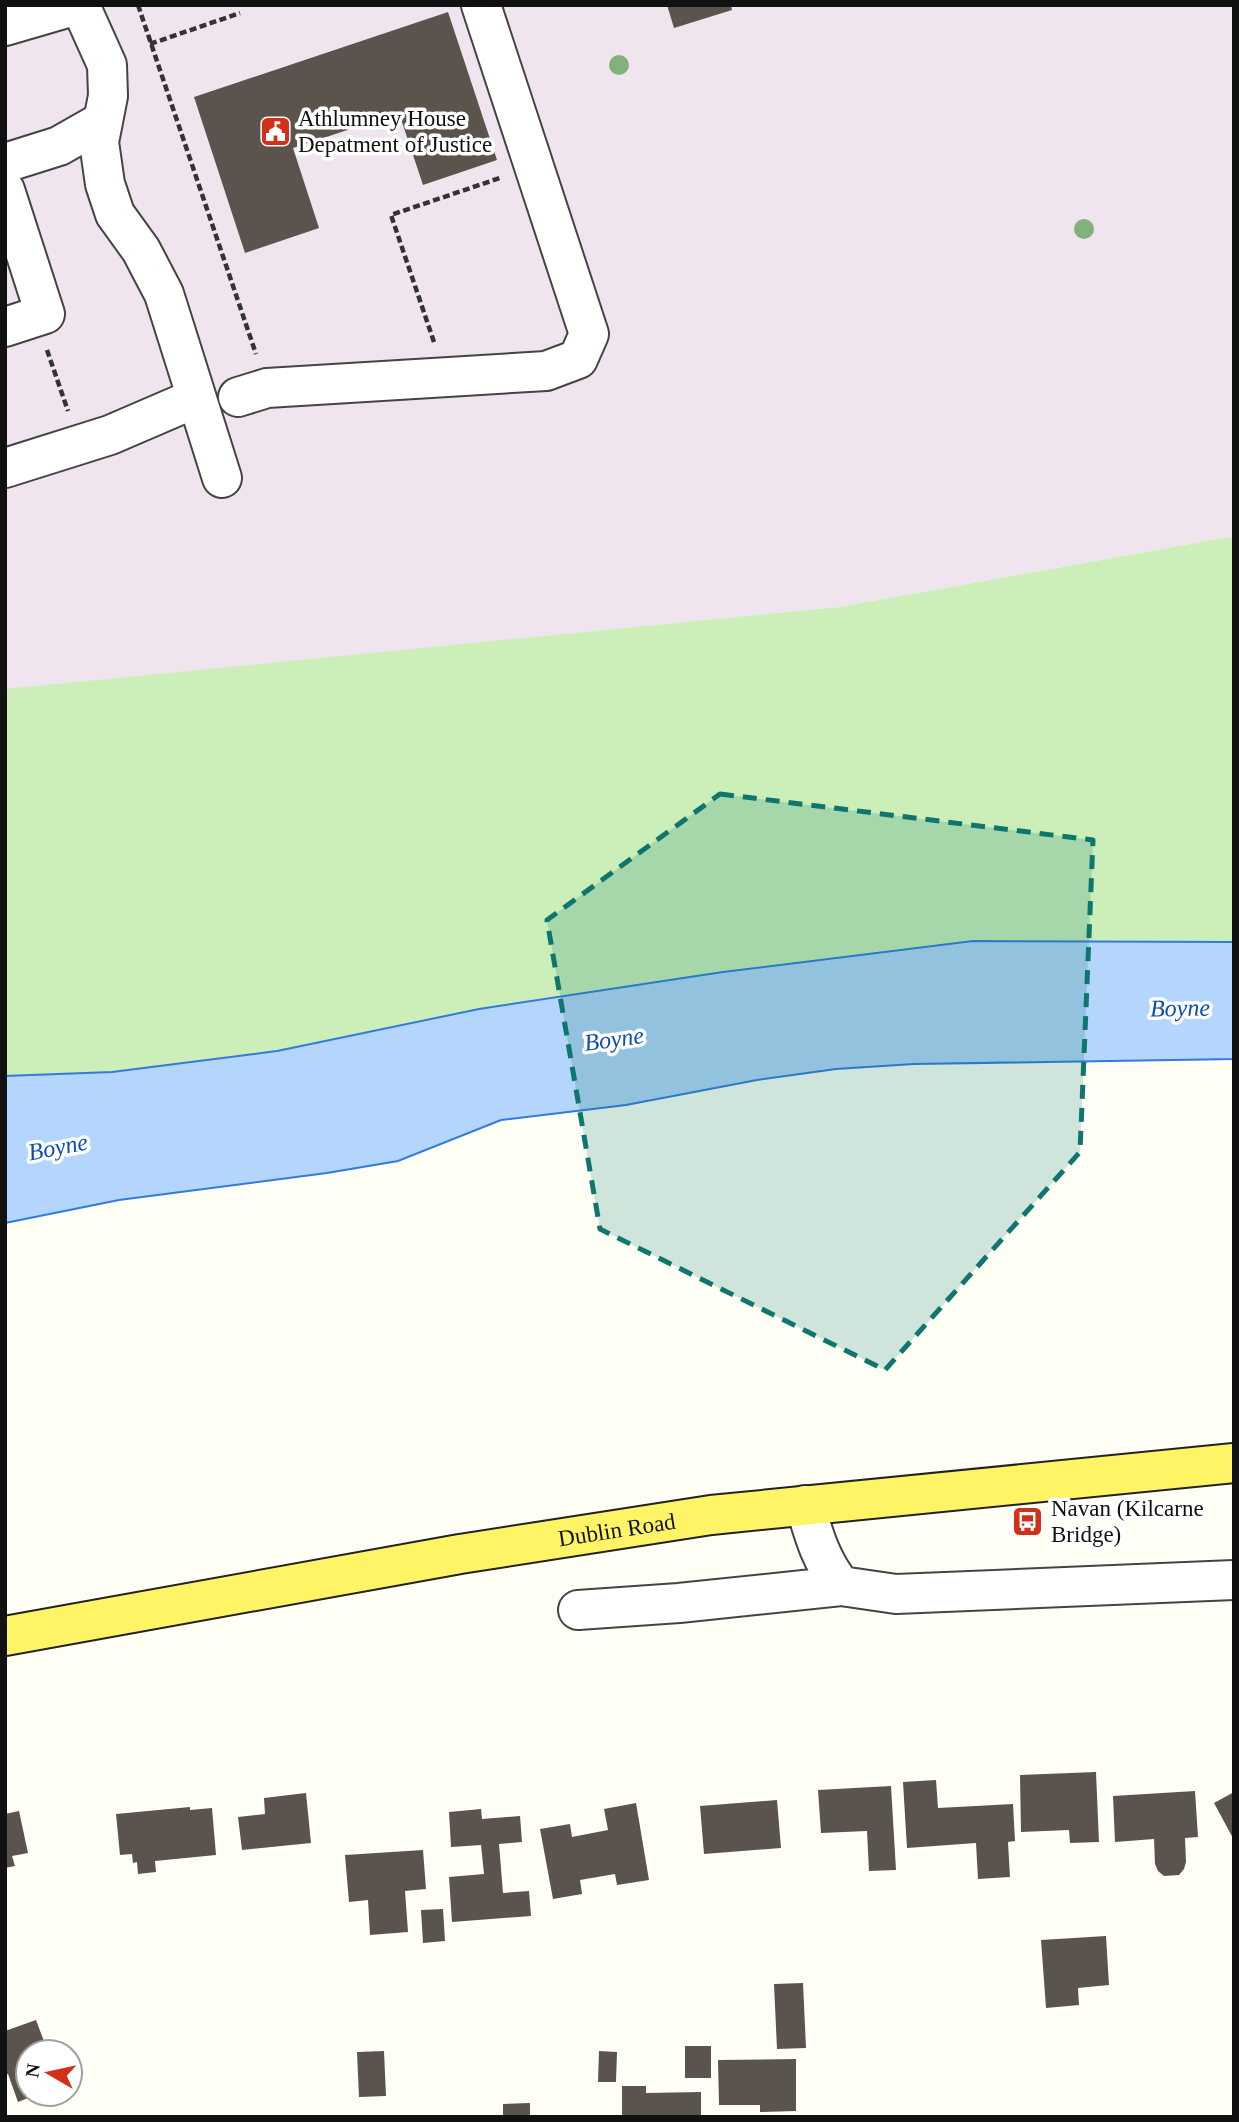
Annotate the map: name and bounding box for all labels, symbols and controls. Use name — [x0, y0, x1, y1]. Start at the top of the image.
place label: Athlumney House Depatment of Justice — [298, 106, 492, 157]
public building icon: Athlumney House Depatment of Justice — [258, 114, 292, 148]
water label: Boyne — [1150, 994, 1211, 1022]
water label: Boyne — [582, 1022, 646, 1056]
water label: Boyne — [26, 1128, 90, 1165]
place label: Navan (Kilcarne Bridge) — [1051, 1496, 1204, 1547]
bus stop icon: Navan (Kilcarne Bridge) — [1011, 1504, 1045, 1538]
street label: Dublin Road — [557, 1509, 678, 1552]
north arrow — [14, 2038, 84, 2108]
text: N — [21, 2062, 44, 2079]

